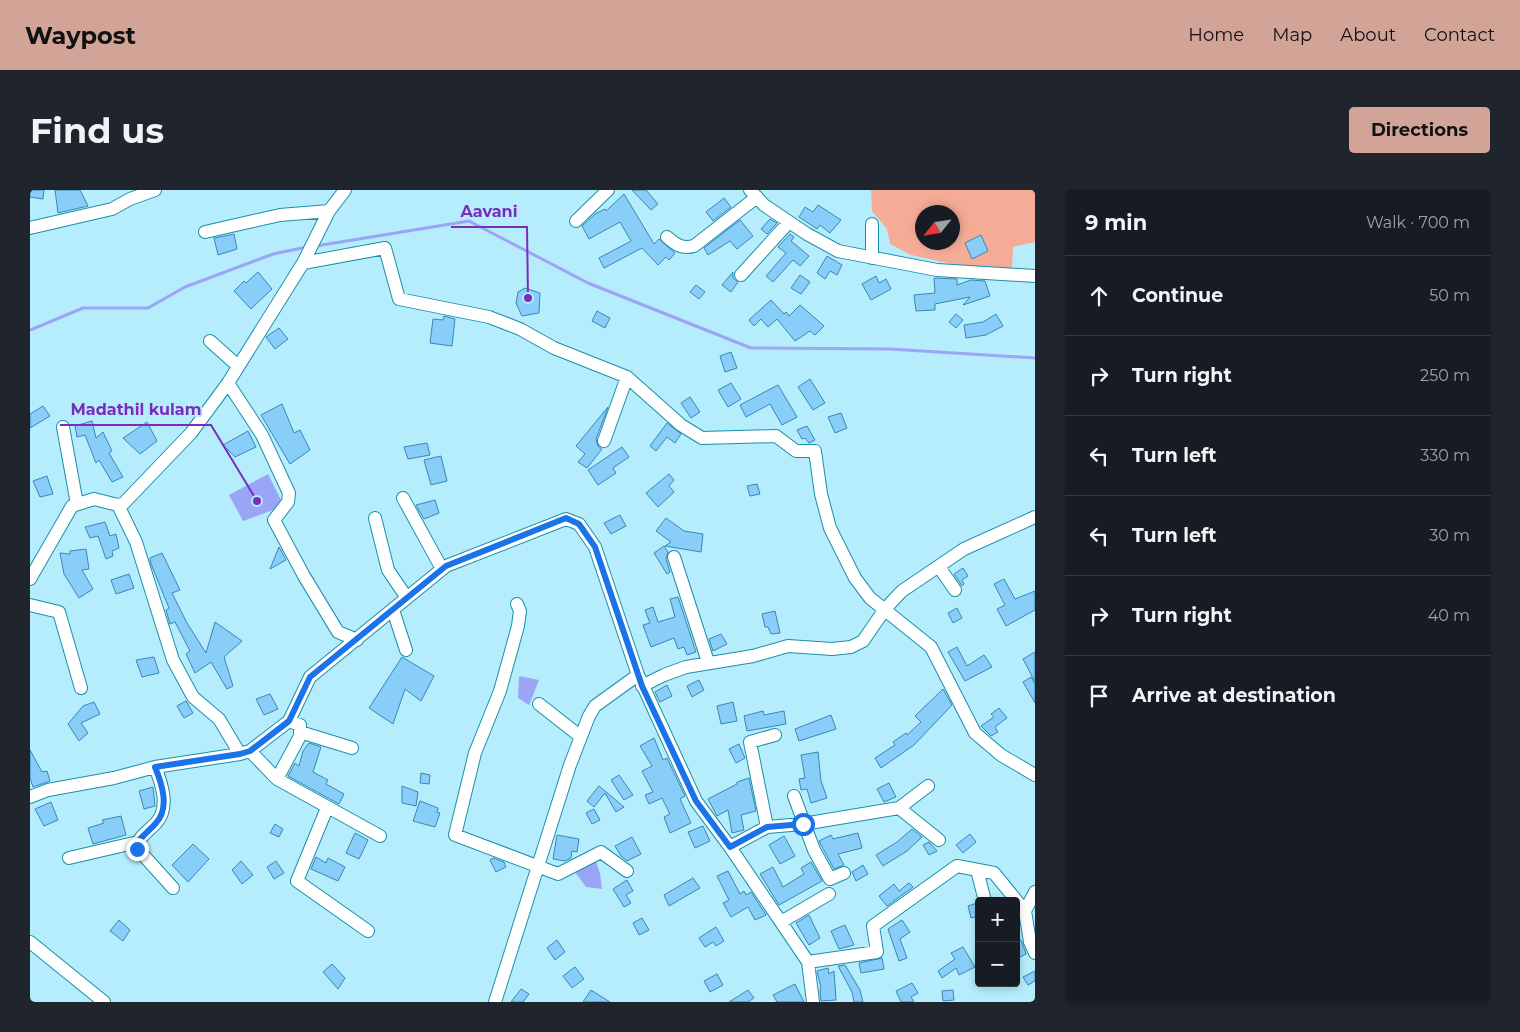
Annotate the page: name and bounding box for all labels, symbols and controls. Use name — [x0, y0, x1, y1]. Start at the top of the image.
text: Waypost — [25, 21, 136, 50]
text: Home — [1188, 24, 1244, 46]
text: Map — [1272, 24, 1312, 46]
text: About — [1340, 24, 1396, 46]
text: Contact — [1424, 24, 1495, 46]
button: Directions — [1349, 107, 1490, 153]
text: Find us — [30, 109, 164, 152]
callout: Aavani — [451, 196, 527, 227]
text: Aavani — [460, 202, 517, 221]
north arrow — [915, 205, 960, 250]
text: 9 min — [1085, 210, 1147, 235]
text: Walk · 700 m — [1366, 213, 1470, 232]
icon: ahead — [1085, 282, 1113, 310]
text: Continue — [1132, 284, 1223, 307]
text: 50 m — [1429, 286, 1470, 305]
icon: right — [1085, 362, 1113, 390]
text: Turn right — [1132, 364, 1232, 387]
text: 250 m — [1420, 366, 1470, 385]
callout: Madathil kulam — [60, 394, 211, 425]
text: Madathil kulam — [70, 400, 202, 419]
icon: left — [1085, 442, 1113, 470]
text: Turn left — [1132, 444, 1217, 467]
text: 330 m — [1420, 446, 1470, 465]
icon: left — [1085, 522, 1113, 550]
text: Turn left — [1132, 524, 1217, 547]
text: 30 m — [1429, 526, 1470, 545]
icon: right — [1085, 602, 1113, 630]
text: Turn right — [1132, 604, 1232, 627]
text: 40 m — [1428, 606, 1470, 625]
icon: arrive — [1085, 682, 1113, 710]
text: Arrive at destination — [1132, 684, 1336, 707]
route start — [792, 813, 815, 836]
route end — [126, 838, 149, 861]
map controls — [975, 897, 1020, 987]
button: + — [975, 897, 1020, 942]
button: − — [975, 942, 1020, 987]

